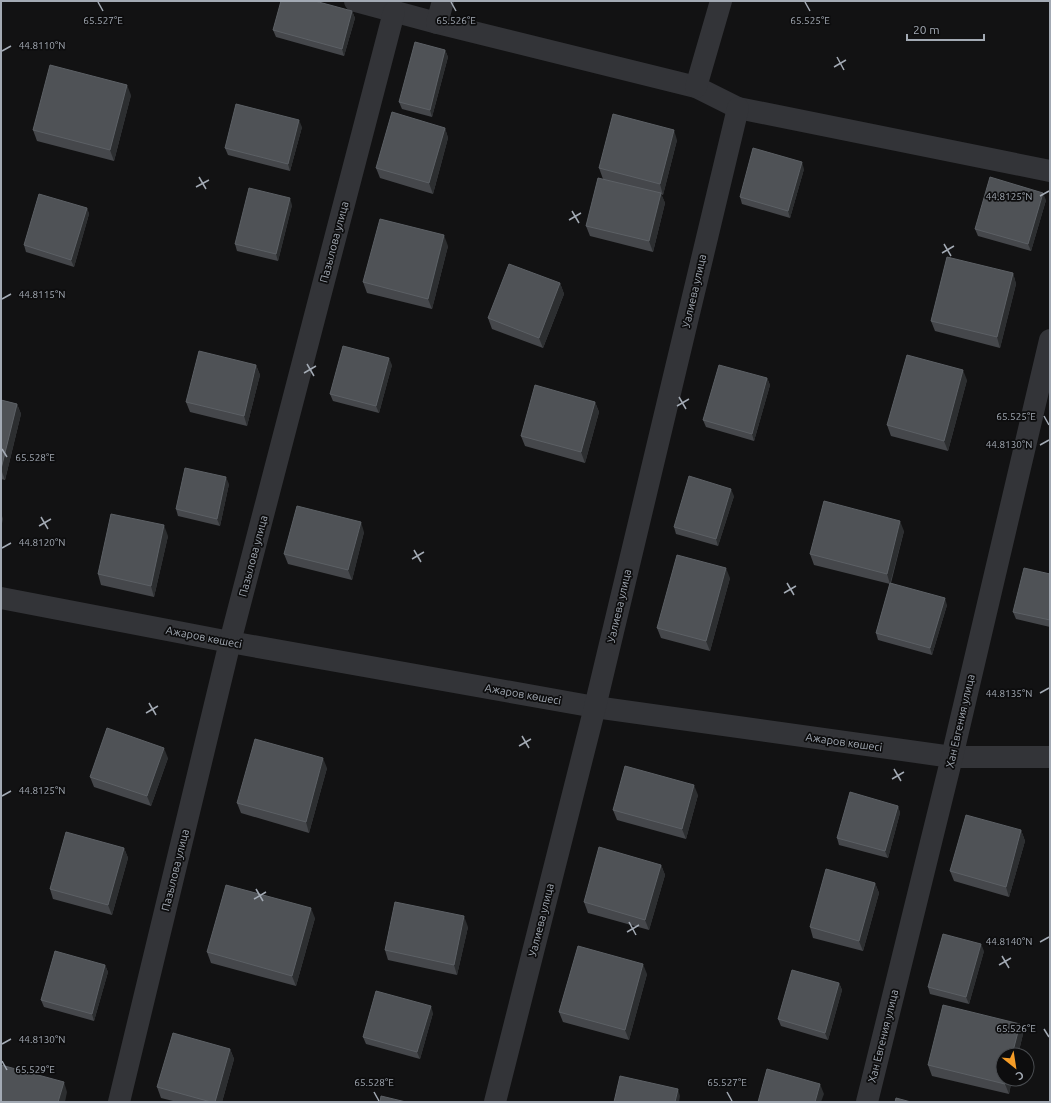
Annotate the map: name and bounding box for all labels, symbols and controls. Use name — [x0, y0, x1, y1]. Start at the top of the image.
text: 65.527°E — [83, 15, 123, 26]
text: 65.526°E — [436, 15, 476, 26]
text: 65.525°E — [790, 15, 830, 26]
scale bar — [907, 16, 984, 42]
text: 20 m — [913, 23, 940, 36]
text: 44.8110°N — [19, 40, 65, 51]
text: 44.8125°N — [986, 191, 1032, 202]
street label: Пазылова улица — [317, 200, 351, 284]
street label: Уалиева улица — [680, 253, 708, 329]
text: 44.8115°N — [19, 289, 65, 300]
text: 65.525°E — [996, 411, 1036, 422]
text: 44.8130°N — [986, 439, 1032, 450]
text: 65.528°E — [15, 452, 55, 463]
street label: Пазылова улица — [236, 514, 270, 598]
text: 44.8120°N — [19, 537, 65, 548]
street label: Уалиева улица — [605, 568, 633, 644]
street label: Ажаров көшесі — [165, 624, 243, 650]
street label: Хан Евгения улица — [943, 673, 977, 769]
street label: Ажаров көшесі — [484, 681, 562, 707]
text: 44.8135°N — [986, 688, 1032, 699]
street label: Ажаров көшесі — [805, 731, 883, 753]
text: 44.8125°N — [19, 785, 65, 796]
street label: Пазылова улица — [159, 828, 191, 912]
street label: Уалиева улица — [526, 882, 556, 958]
text: 44.8140°N — [986, 936, 1032, 947]
street label: Хан Евгения улица — [866, 988, 900, 1084]
text: 65.526°E — [996, 1023, 1036, 1034]
text: 44.8130°N — [19, 1034, 65, 1045]
north arrow — [995, 1047, 1035, 1087]
text: 65.529°E — [15, 1064, 55, 1075]
text: С — [1014, 1069, 1026, 1083]
text: 65.528°E — [354, 1077, 394, 1088]
text: 65.527°E — [707, 1077, 747, 1088]

